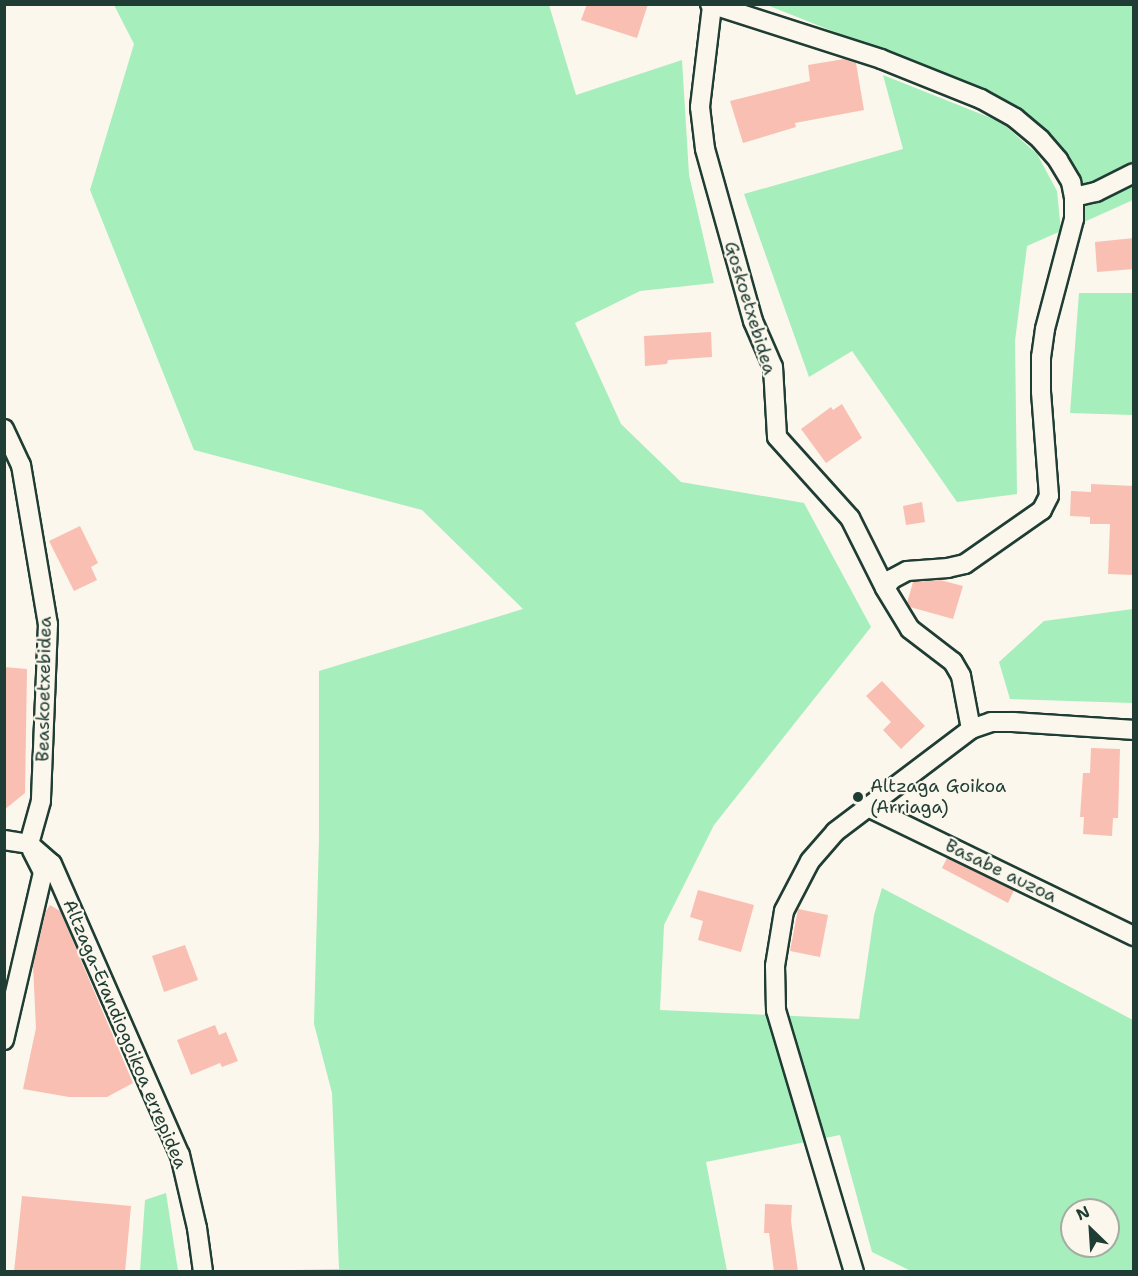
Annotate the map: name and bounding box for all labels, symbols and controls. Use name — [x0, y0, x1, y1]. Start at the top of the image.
street label: Goskoetxebidea — [719, 239, 781, 377]
street label: Beaskoetxebidea — [32, 616, 56, 762]
place label: Altzaga Goikoa (Arriaga) — [870, 776, 1006, 818]
marker: Altzaga Goikoa (Arriaga) — [851, 790, 865, 804]
street label: Basabe auzoa — [942, 835, 1060, 907]
street label: Altzaga-Erandiogoikoa errepidea — [58, 896, 192, 1172]
north arrow — [1060, 1198, 1120, 1258]
text: N — [1073, 1201, 1093, 1225]

